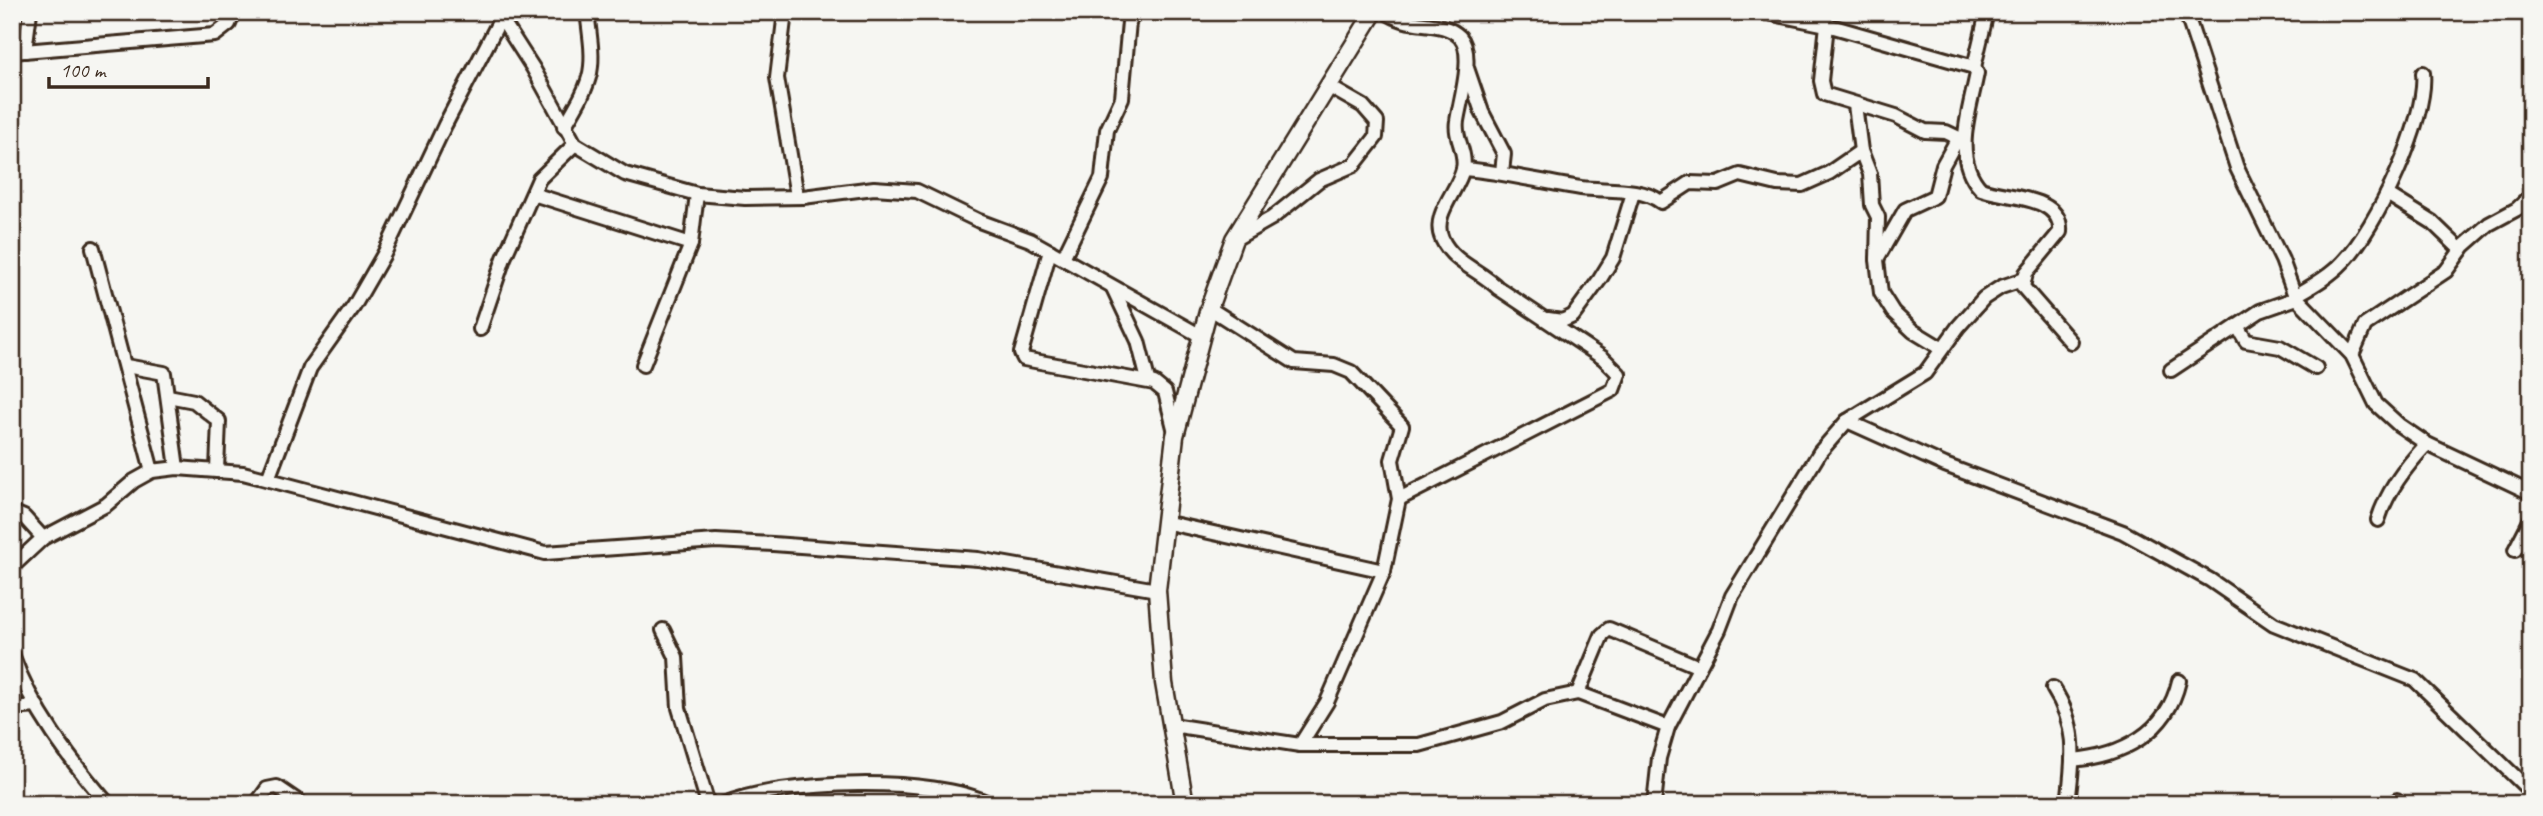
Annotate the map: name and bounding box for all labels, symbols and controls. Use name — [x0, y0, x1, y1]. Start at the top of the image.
scale bar — [49, 46, 208, 90]
text: 100 m — [60, 57, 107, 83]

